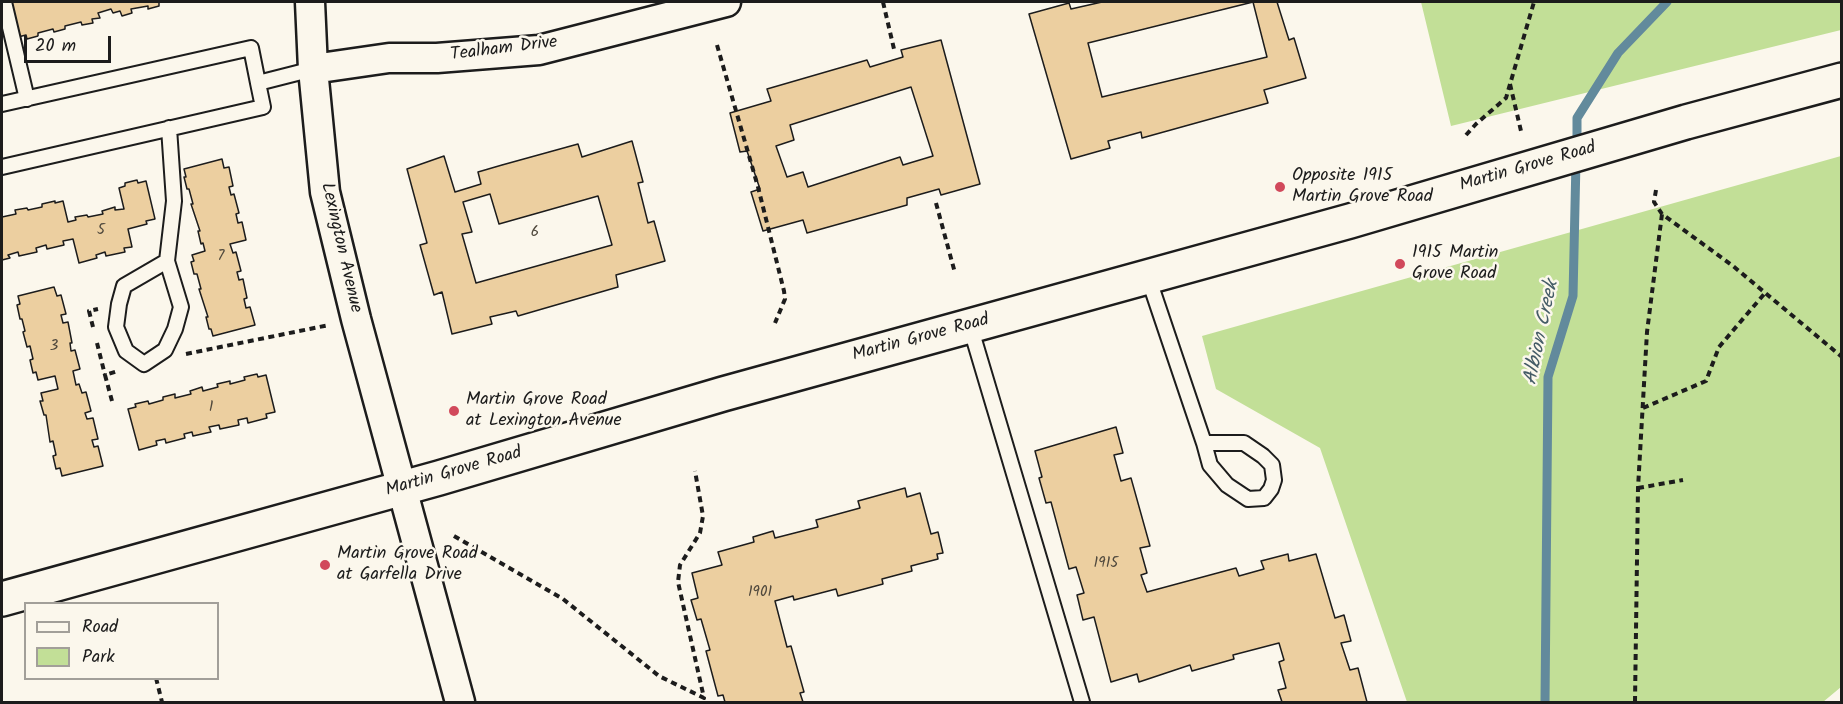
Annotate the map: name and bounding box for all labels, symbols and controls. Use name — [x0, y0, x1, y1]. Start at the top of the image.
scale bar — [27, 24, 114, 62]
text: 20 m — [35, 32, 76, 61]
street label: Tealham Drive — [449, 33, 559, 67]
street label: Martin Grove Road — [1457, 138, 1599, 198]
place label: Opposite 1915 Martin Grove Road — [1292, 166, 1433, 208]
marker: Opposite 1915 Martin Grove Road — [1273, 180, 1287, 194]
street label: Lexington Avenue — [315, 181, 365, 315]
house number: 5 — [97, 222, 105, 240]
house number: 6 — [531, 224, 539, 242]
place label: 1915 Martin Grove Road — [1412, 243, 1498, 286]
house number: 7 — [218, 248, 224, 266]
marker: 1915 Martin Grove Road — [1393, 257, 1407, 271]
water label: Albion Creek — [1520, 279, 1566, 387]
street label: Martin Grove Road — [850, 310, 992, 368]
house number: 3 — [50, 338, 58, 356]
place label: Martin Grove Road at Lexington Avenue — [466, 390, 622, 432]
house number: 1 — [209, 399, 213, 417]
marker: Martin Grove Road at Lexington Avenue — [447, 404, 461, 418]
street label: Martin Grove Road — [383, 443, 525, 503]
place label: Martin Grove Road at Garfella Drive — [337, 544, 478, 586]
house number: 1915 — [1094, 555, 1118, 573]
marker: Martin Grove Road at Garfella Drive — [318, 558, 332, 572]
house number: 1901 — [748, 584, 772, 602]
legend — [24, 602, 219, 680]
text: Road — [82, 613, 118, 642]
text: Park — [82, 643, 115, 672]

